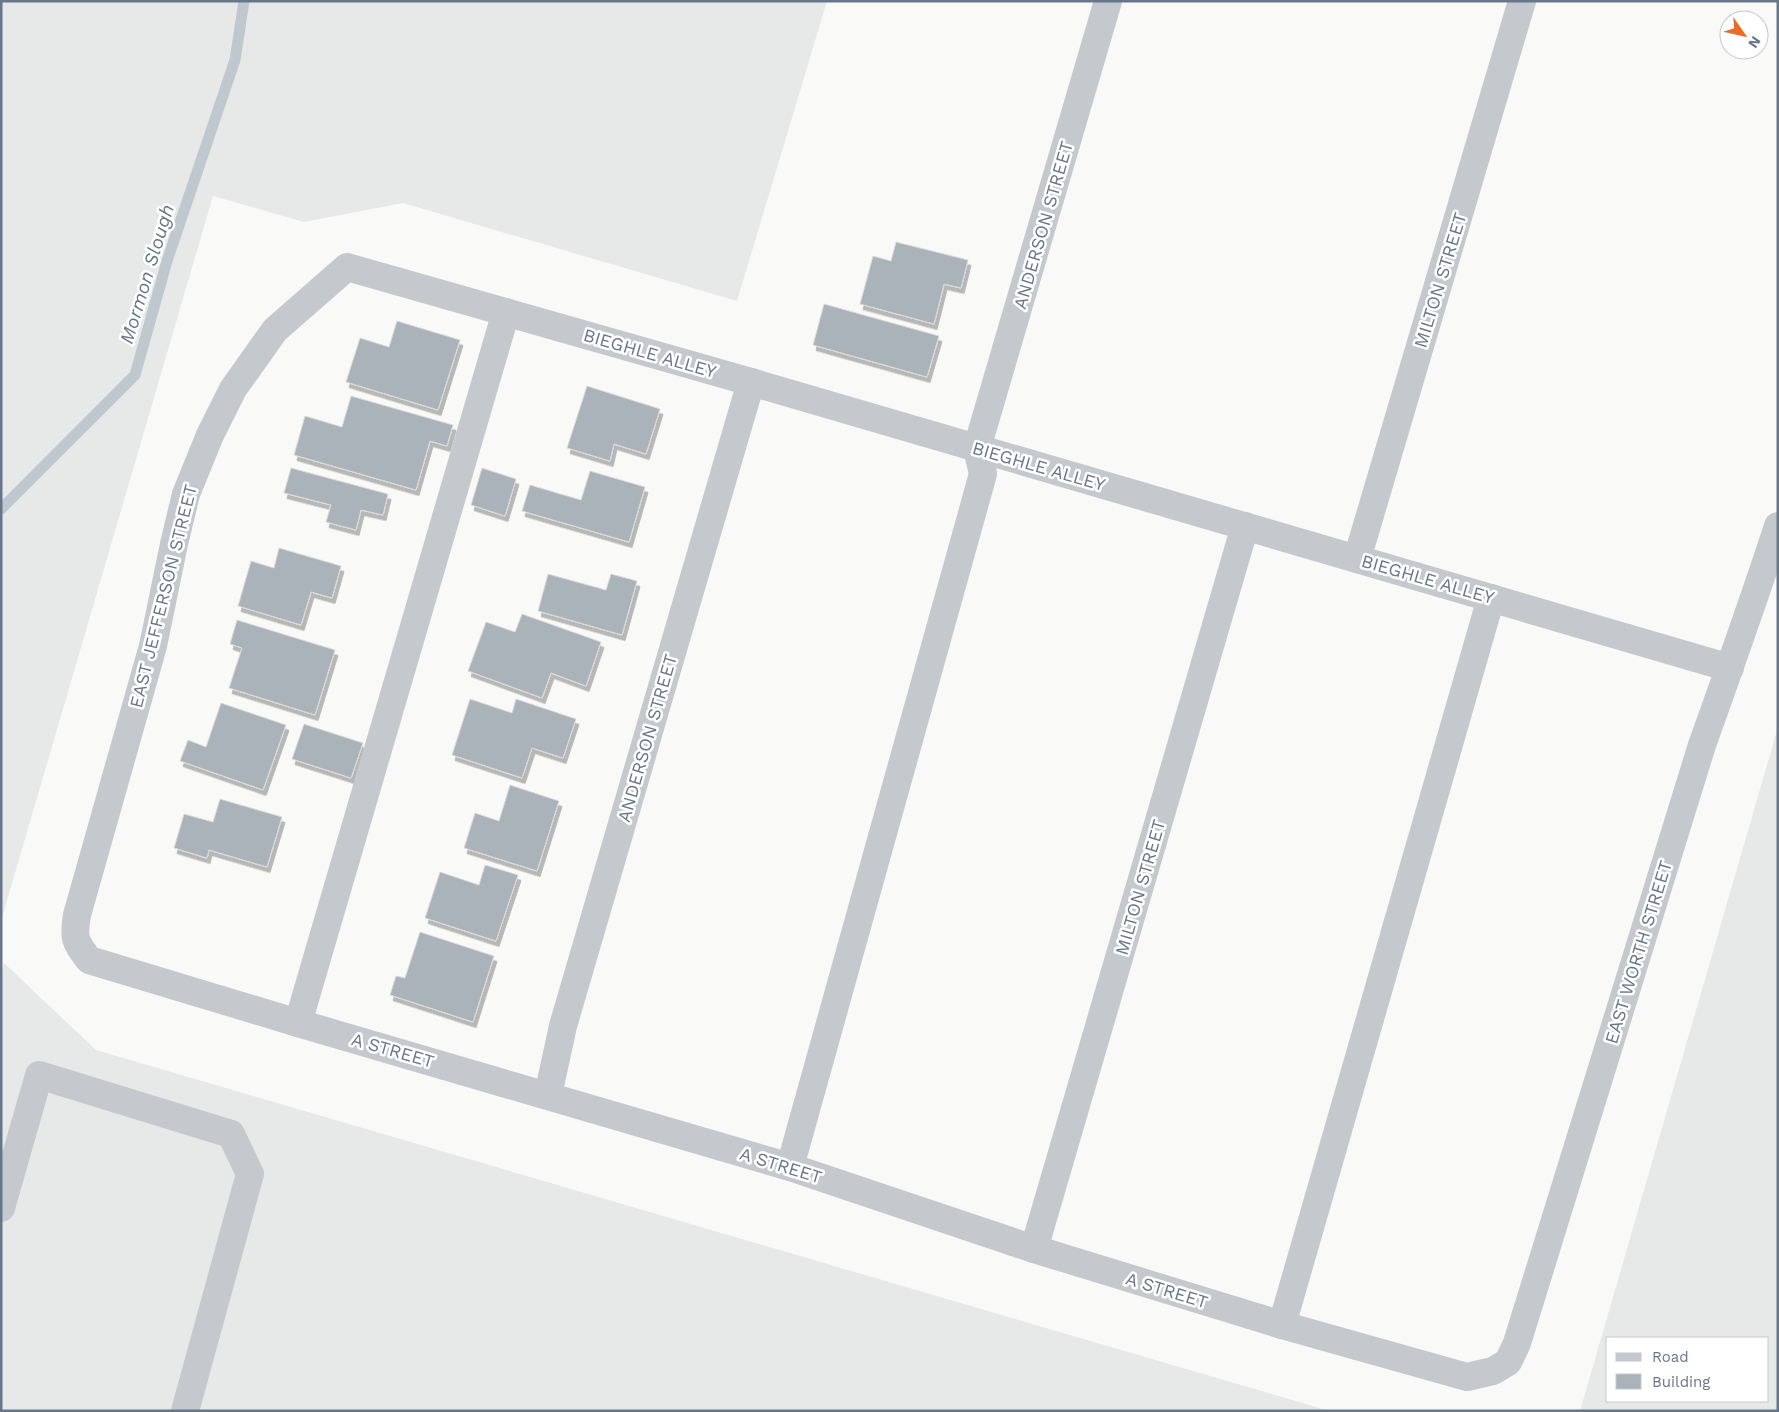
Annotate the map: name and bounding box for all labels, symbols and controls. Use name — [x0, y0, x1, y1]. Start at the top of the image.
north arrow — [1719, 10, 1769, 60]
text: N — [1745, 33, 1764, 51]
street label: ANDERSON STREET — [1009, 139, 1077, 311]
water label: Mormon Slough — [115, 202, 179, 346]
street label: MILTON STREET — [1409, 210, 1471, 350]
street label: BIEGHLE ALLEY — [581, 324, 720, 382]
street label: BIEGHLE ALLEY — [970, 437, 1109, 495]
street label: EAST JEFFERSON STREET — [125, 482, 201, 710]
street label: BIEGHLE ALLEY — [1359, 550, 1498, 608]
street label: ANDERSON STREET — [613, 652, 681, 824]
street label: MILTON STREET — [1111, 817, 1169, 957]
street label: EAST WORTH STREET — [1600, 858, 1676, 1046]
street label: A STREET — [349, 1028, 437, 1072]
street label: A STREET — [737, 1143, 825, 1188]
street label: A STREET — [1123, 1268, 1211, 1313]
legend — [1606, 1337, 1769, 1402]
text: Road — [1652, 1348, 1689, 1366]
text: Building — [1652, 1373, 1710, 1391]

